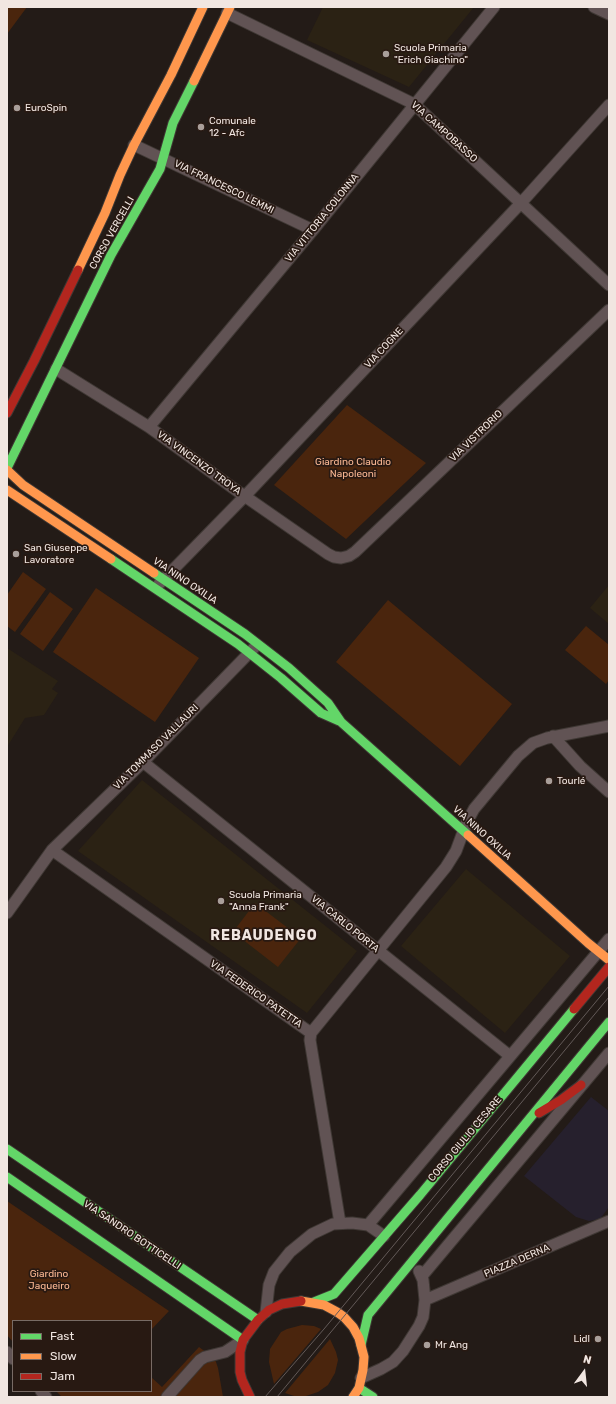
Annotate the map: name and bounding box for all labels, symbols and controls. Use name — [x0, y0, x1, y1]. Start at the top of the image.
place label: Scuola Primaria "Erich Giachino" — [394, 42, 468, 66]
marker: Scuola Primaria "Erich Giachino" — [381, 49, 391, 59]
street label: VIA CAMPOBASSO — [408, 99, 480, 165]
place label: EuroSpin — [25, 102, 67, 114]
marker: EuroSpin — [12, 103, 22, 113]
place label: Comunale 12 - Afc — [209, 115, 256, 138]
marker: Comunale 12 - Afc — [196, 122, 206, 132]
street label: VIA FRANCESCO LEMMI — [172, 158, 276, 216]
street label: VIA VITTORIA COLONNA — [283, 171, 361, 265]
street label: CORSO VERCELLI — [87, 195, 137, 271]
street label: VIA COGNE — [362, 325, 406, 371]
street label: VIA VISTRORIO — [447, 408, 505, 464]
street label: VIA VINCENZO TROYA — [155, 429, 243, 497]
park label: Giardino Claudio Napoleoni — [315, 456, 391, 480]
place label: San Giuseppe Lavoratore — [24, 542, 88, 566]
marker: San Giuseppe Lavoratore — [11, 549, 21, 559]
street label: VIA NINO OXILIA — [151, 555, 219, 607]
street label: VIA TOMMASO VALLAURI — [111, 702, 201, 792]
place label: Tourlé — [557, 775, 585, 787]
marker: Tourlé — [544, 776, 554, 786]
street label: VIA NINO OXILIA — [450, 803, 514, 863]
place label: Scuola Primaria "Anna Frank" — [229, 889, 302, 912]
street label: VIA CARLO PORTA — [308, 893, 382, 955]
marker: Scuola Primaria "Anna Frank" — [216, 896, 226, 906]
district label: REBAUDENGO — [210, 928, 318, 944]
street label: VIA FEDERICO PATETTA — [208, 958, 304, 1030]
street label: CORSO GIULIO CESARE — [426, 1094, 504, 1184]
street label: VIA SANDRO BOTTICELLI — [81, 1198, 183, 1272]
street label: PIAZZA DERNA — [482, 1242, 552, 1280]
park label: Giardino Jaqueiro — [28, 1268, 70, 1292]
legend — [12, 1320, 152, 1392]
text: Fast — [50, 1329, 74, 1343]
place label: Lidl — [574, 1333, 590, 1345]
marker: Lidl — [593, 1334, 603, 1344]
place label: Mr Ang — [435, 1339, 468, 1351]
marker: Mr Ang — [422, 1340, 432, 1350]
text: Slow — [50, 1349, 77, 1363]
north arrow — [564, 1352, 604, 1392]
text: N — [582, 1353, 593, 1367]
text: Jam — [50, 1369, 75, 1383]

